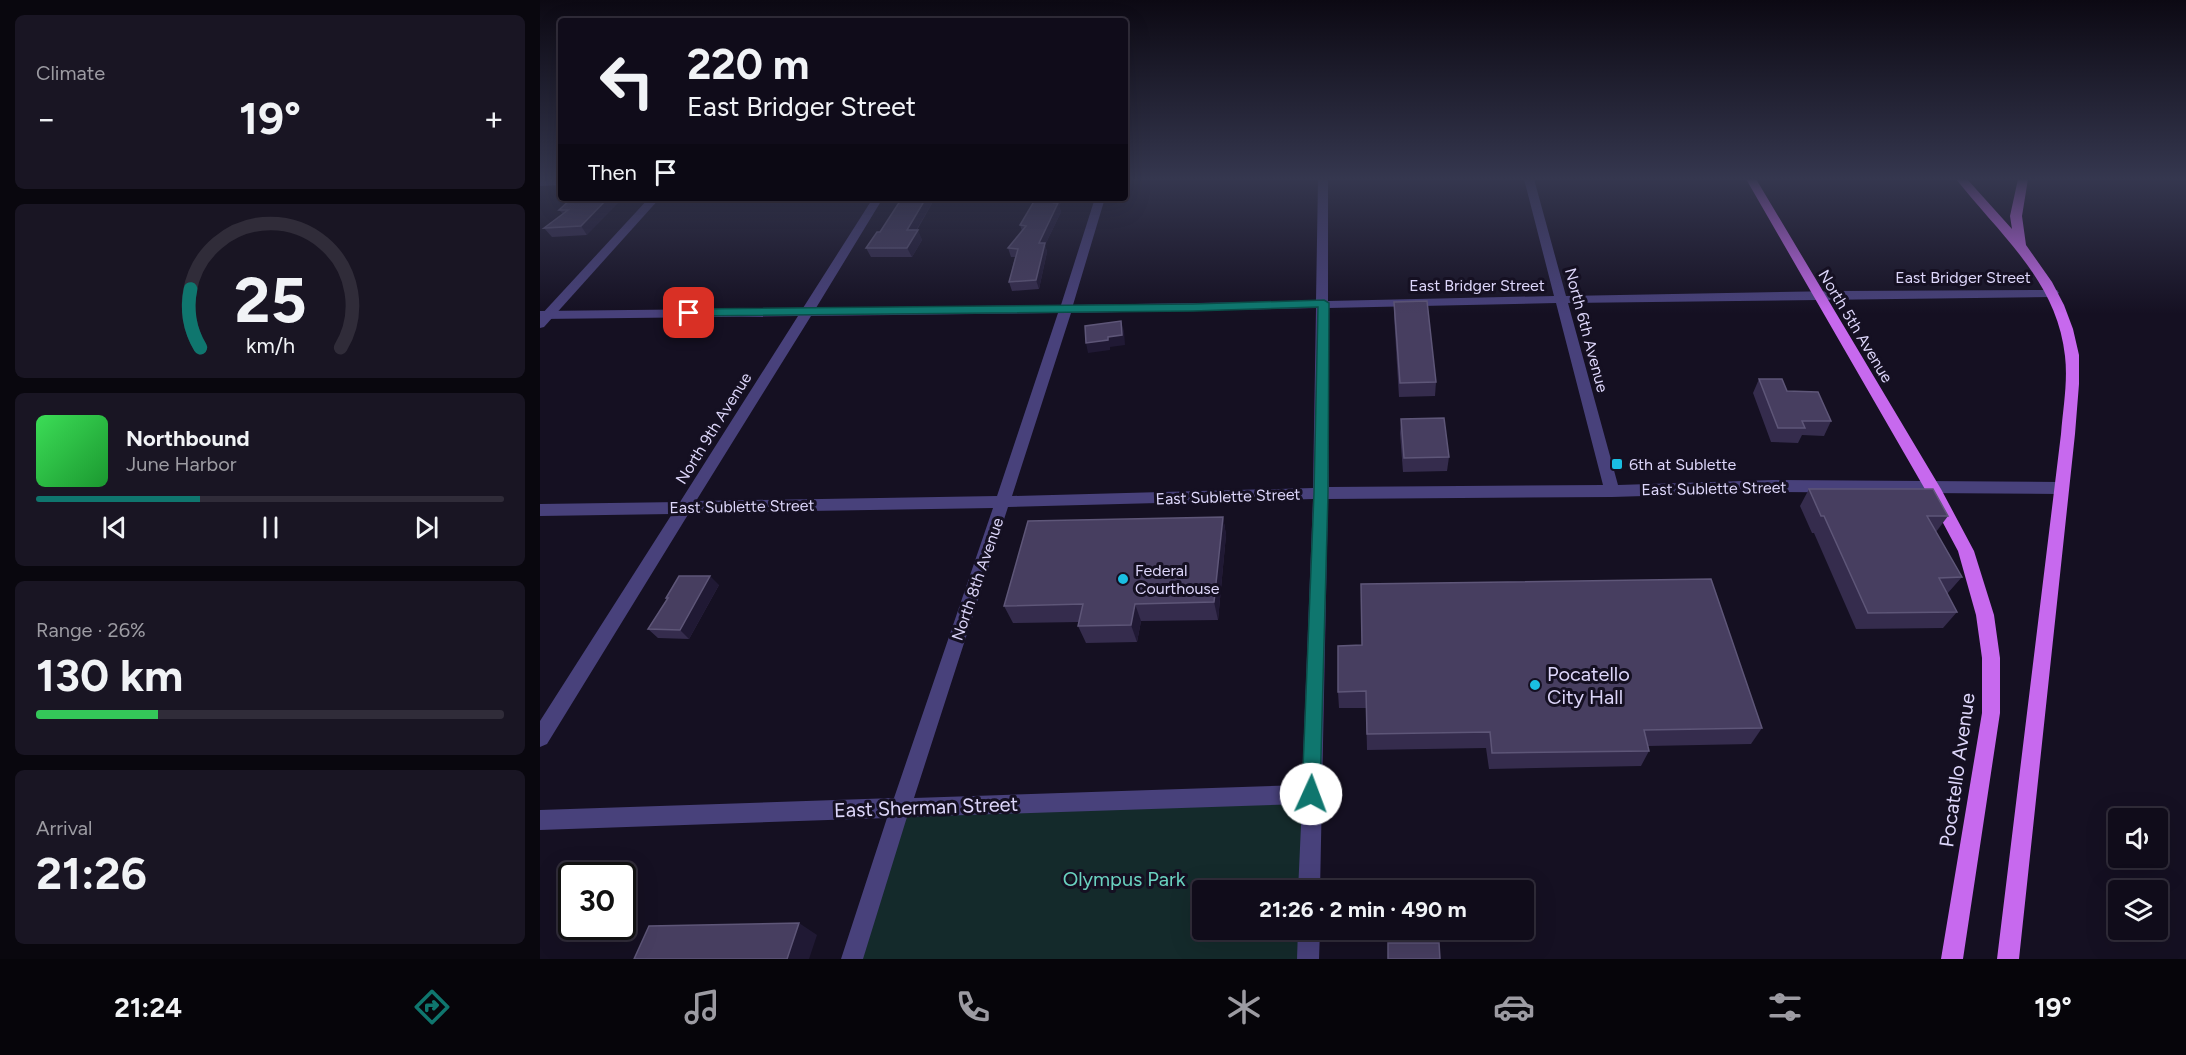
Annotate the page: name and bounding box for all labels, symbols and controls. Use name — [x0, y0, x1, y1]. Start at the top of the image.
text: 220 m — [687, 39, 809, 90]
icon: left — [588, 42, 666, 120]
text: Climate — [36, 61, 105, 85]
text: East Bridger Street — [687, 90, 916, 123]
text: 19° — [239, 91, 301, 145]
text: − — [36, 99, 57, 138]
text: + — [483, 99, 504, 138]
icon: arrive — [649, 156, 682, 189]
text: Then — [588, 159, 637, 186]
text: 25 — [234, 263, 306, 338]
street label: North 6th Avenue — [1561, 266, 1612, 395]
street label: North 5th Avenue — [1814, 266, 1897, 386]
street label: East Bridger Street — [1895, 268, 2031, 287]
street label: East Bridger Street — [1409, 276, 1545, 295]
pin — [663, 287, 714, 338]
icon: arrive — [672, 296, 705, 329]
text: km/h — [246, 333, 294, 358]
street label: North 9th Avenue — [671, 369, 756, 488]
text: Northbound — [126, 425, 250, 452]
text: June Harbor — [126, 452, 237, 476]
place label: 6th at Sublette — [1629, 455, 1737, 474]
marker: 6th at Sublette — [1610, 457, 1624, 471]
street label: East Sublette Street — [1641, 478, 1787, 499]
street label: East Sublette Street — [1155, 484, 1301, 509]
street label: East Sublette Street — [669, 496, 815, 517]
icon: previous — [98, 511, 131, 544]
icon: pause — [254, 511, 287, 544]
icon: next — [410, 511, 443, 544]
street label: North 8th Avenue — [948, 515, 1008, 643]
place label: Federal Courthouse — [1135, 561, 1220, 598]
marker: Federal Courthouse — [1116, 572, 1130, 586]
text: Range · 26% — [36, 618, 146, 642]
text: 130 km — [36, 648, 183, 702]
place label: Pocatello City Hall — [1547, 662, 1630, 709]
marker: Pocatello City Hall — [1528, 678, 1542, 692]
street label: Pocatello Avenue — [1934, 691, 1980, 849]
position arrow — [1279, 762, 1343, 826]
street label: East Sherman Street — [833, 792, 1019, 822]
map controls — [2108, 808, 2168, 940]
button: sound — [2108, 808, 2168, 868]
text: Arrival — [36, 816, 92, 840]
text: 21:26 — [36, 846, 147, 900]
speed limit sign: 30 — [558, 862, 636, 940]
park label: Olympus Park — [1063, 867, 1186, 891]
button: layers — [2108, 880, 2168, 940]
text: 21:26 · 2 min · 490 m — [1259, 896, 1467, 923]
icon: directions — [411, 986, 453, 1028]
icon: music — [681, 986, 723, 1028]
icon: phone — [952, 986, 994, 1028]
icon: climate — [1223, 986, 1265, 1028]
icon: car — [1493, 986, 1535, 1028]
icon: filters — [1764, 986, 1806, 1028]
text: 21:24 — [114, 991, 182, 1024]
text: 19° — [2034, 991, 2072, 1024]

